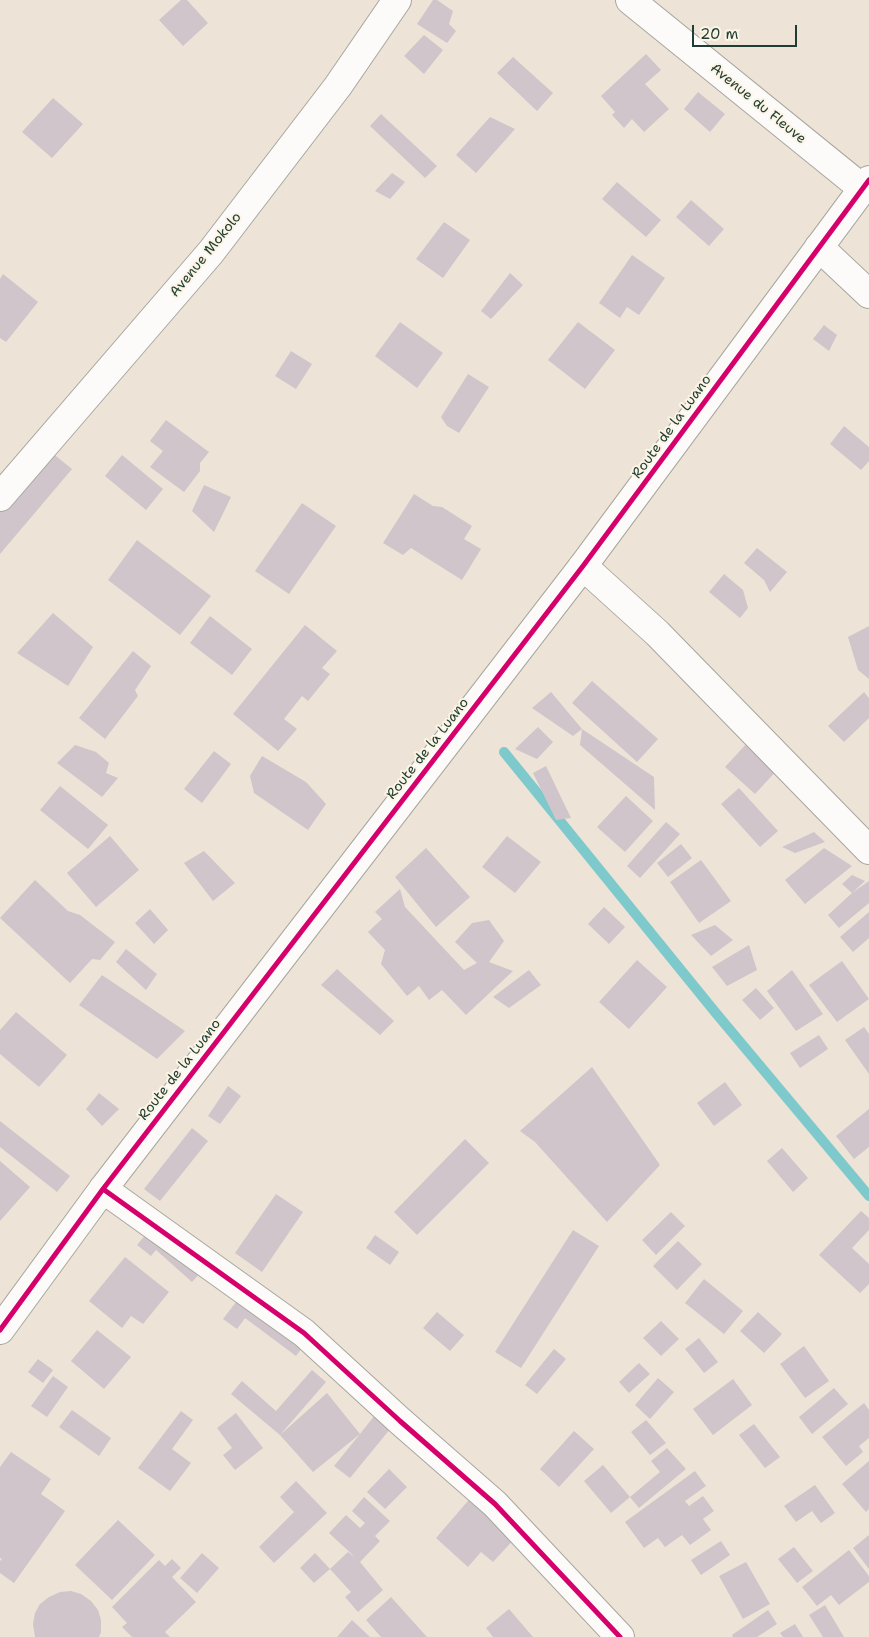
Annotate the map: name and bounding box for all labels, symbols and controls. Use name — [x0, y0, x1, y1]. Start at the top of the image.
scale bar — [694, 15, 799, 47]
text: 20 m — [700, 24, 739, 44]
street label: Avenue du Fleuve — [707, 60, 809, 148]
street label: Avenue Mokolo — [167, 209, 245, 301]
street label: Route de la Luano — [629, 372, 715, 482]
street label: Route de la Luano — [383, 695, 473, 803]
street label: Route de la Luano — [135, 1016, 225, 1124]

